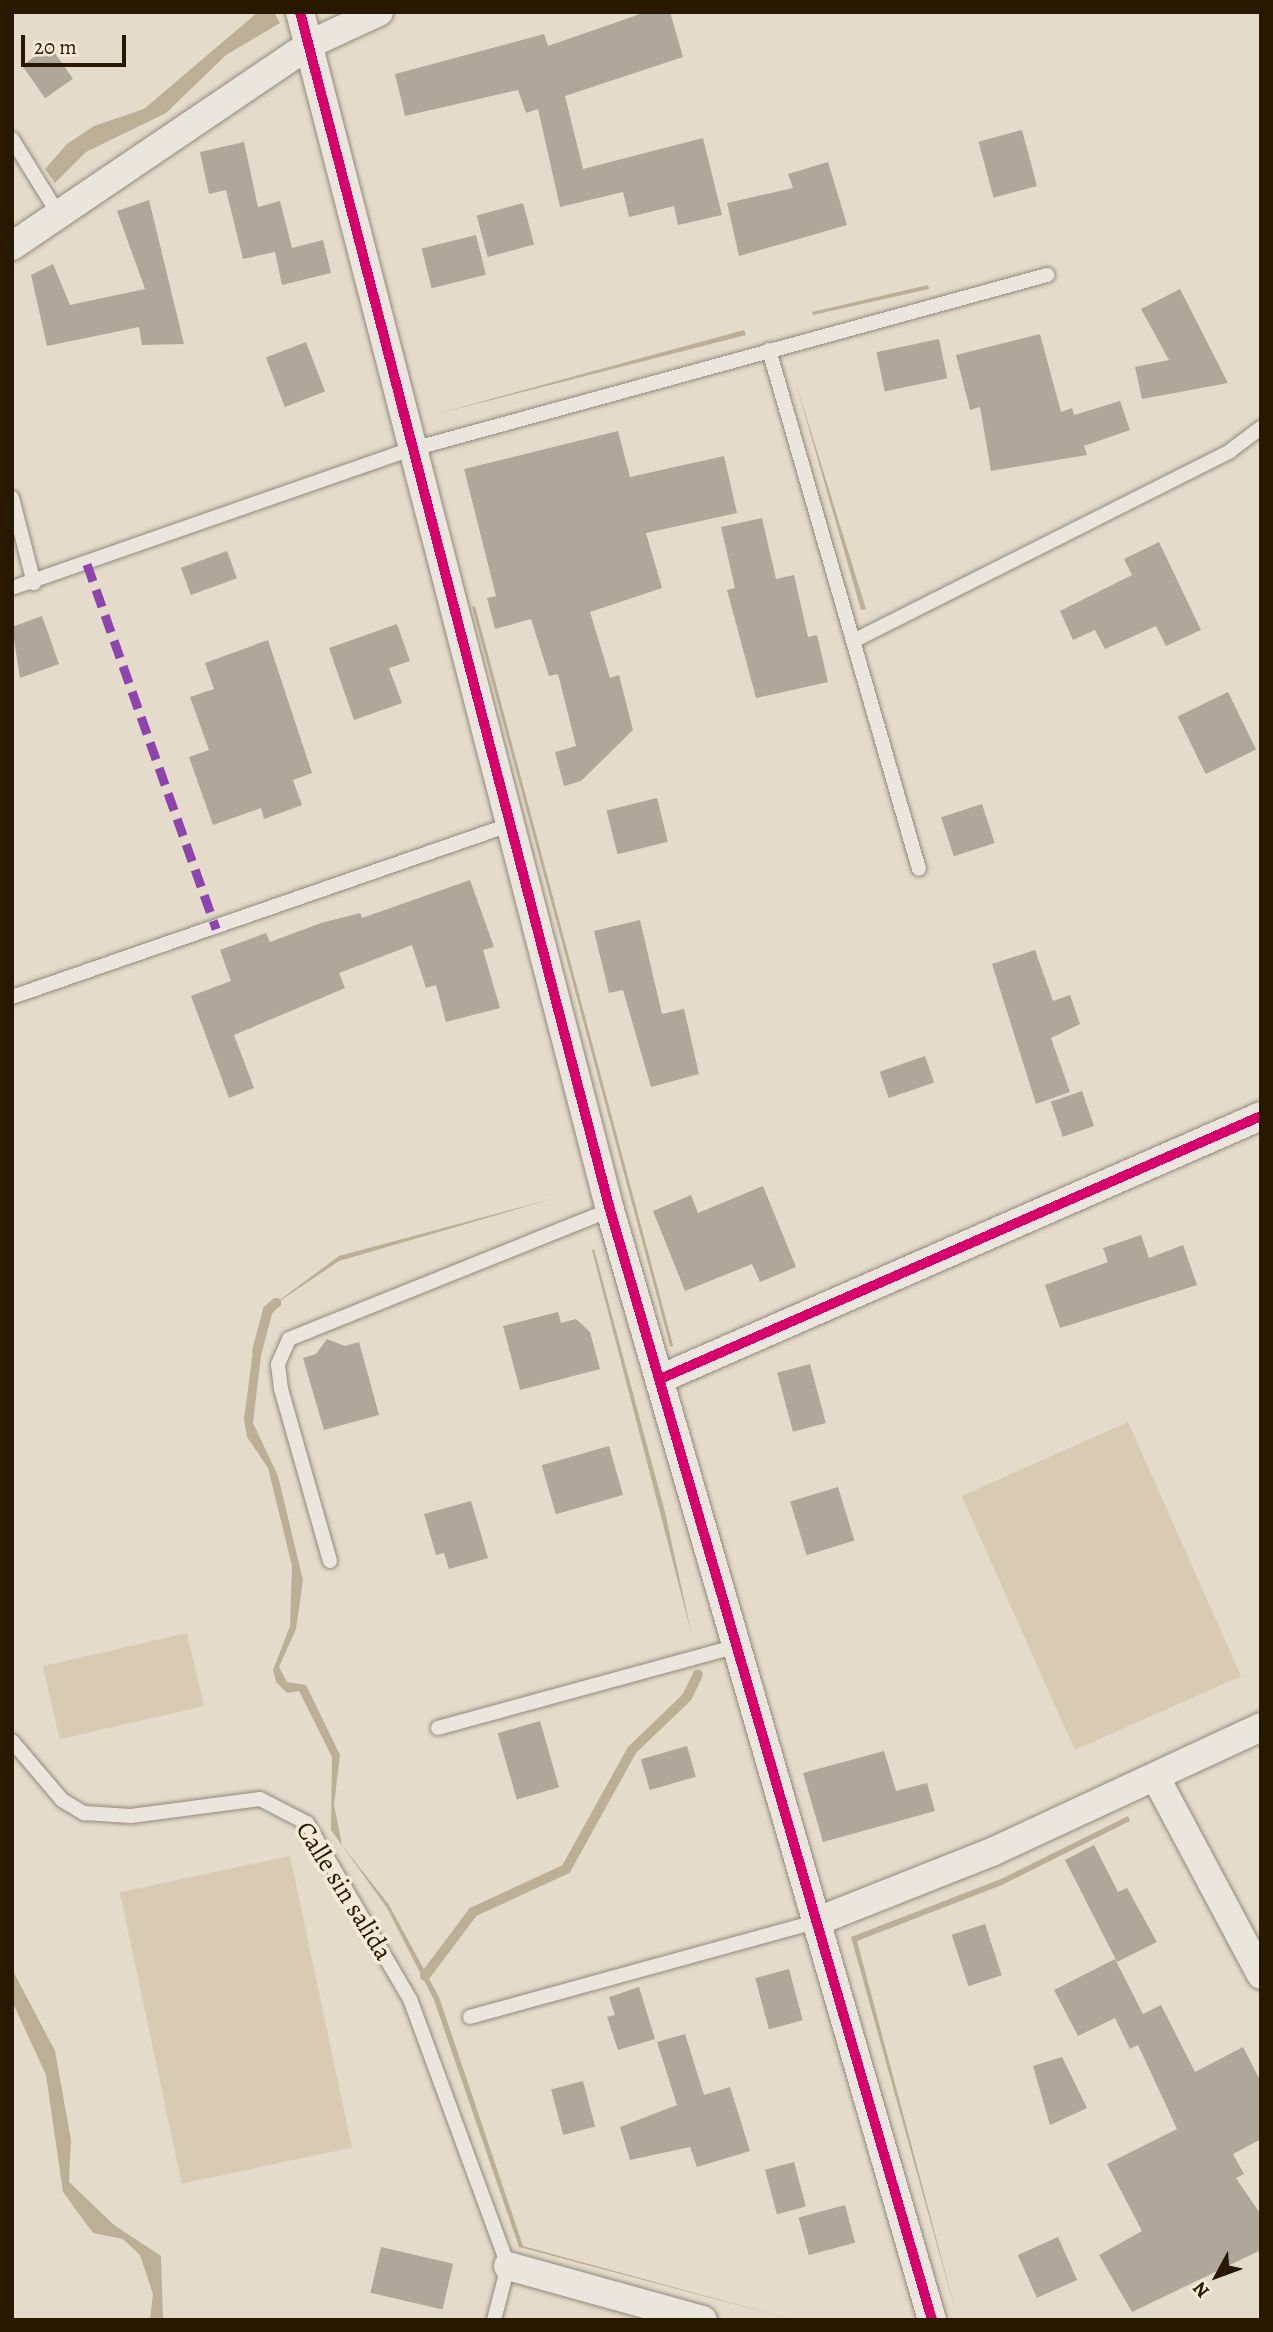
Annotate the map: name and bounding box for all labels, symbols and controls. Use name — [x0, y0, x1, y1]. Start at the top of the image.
scale bar — [24, 21, 130, 65]
text: 20 m — [34, 33, 77, 61]
street label: Calle sin salida — [289, 1816, 399, 1966]
north arrow — [1182, 2241, 1252, 2311]
text: N — [1187, 2276, 1216, 2304]

